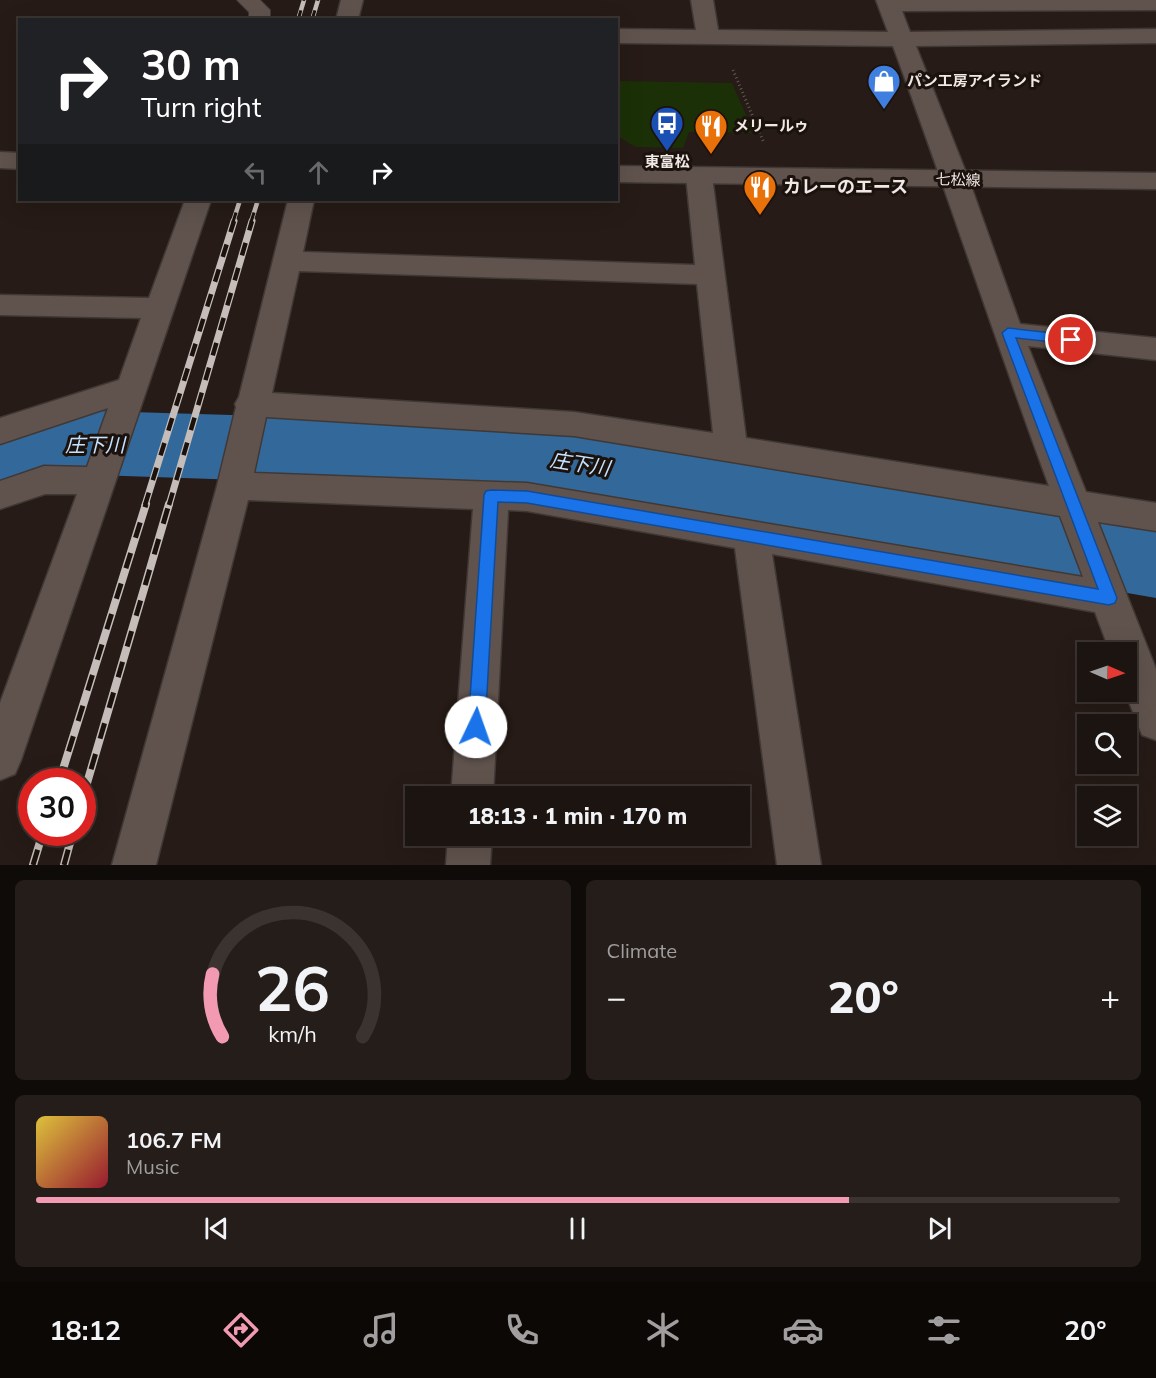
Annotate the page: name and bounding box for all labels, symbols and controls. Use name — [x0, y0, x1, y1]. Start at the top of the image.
text: 30 m — [141, 38, 241, 91]
icon: right — [42, 42, 120, 120]
shop icon: パン工房アイランド — [866, 63, 902, 110]
place label: パン工房アイランド — [907, 71, 1042, 90]
text: Turn right — [141, 90, 261, 124]
bus stop icon: 東富松 — [649, 105, 685, 152]
restaurant icon: メリールゥ — [693, 108, 729, 155]
place label: メリールゥ — [734, 116, 809, 135]
place label: 東富松 — [644, 152, 690, 171]
icon: left — [239, 156, 272, 189]
icon: ahead — [302, 156, 335, 189]
icon: right — [365, 156, 398, 189]
restaurant icon: カレーのエース — [742, 169, 778, 216]
street label: 七松線 — [935, 170, 981, 189]
place label: カレーのエース — [783, 175, 908, 198]
pin — [1045, 314, 1096, 365]
icon: arrive — [1054, 323, 1087, 356]
water label: 庄下川 — [65, 432, 127, 457]
water label: 庄下川 — [548, 446, 614, 481]
north arrow — [1077, 642, 1137, 702]
map controls — [1077, 642, 1137, 846]
position arrow — [444, 695, 508, 759]
button: search — [1077, 714, 1137, 774]
speed limit sign: 30 — [18, 768, 96, 846]
button: layers — [1077, 786, 1137, 846]
text: 18:13 · 1 min · 170 m — [468, 802, 687, 830]
text: Climate — [607, 938, 677, 963]
text: 26 — [255, 948, 330, 1027]
text: 20° — [828, 968, 899, 1024]
text: − — [607, 976, 626, 1017]
text: + — [1100, 976, 1120, 1017]
text: km/h — [268, 1020, 317, 1047]
text: 106.7 FM — [126, 1126, 222, 1154]
text: Music — [126, 1154, 179, 1179]
icon: previous — [200, 1212, 233, 1245]
icon: pause — [561, 1212, 594, 1245]
icon: next — [923, 1212, 956, 1245]
icon: directions — [220, 1309, 262, 1351]
icon: music — [360, 1309, 402, 1351]
icon: phone — [501, 1309, 543, 1351]
icon: climate — [642, 1309, 684, 1351]
icon: car — [782, 1309, 824, 1351]
icon: filters — [923, 1309, 965, 1351]
text: 18:12 — [49, 1313, 121, 1347]
text: 20° — [1064, 1313, 1107, 1347]

